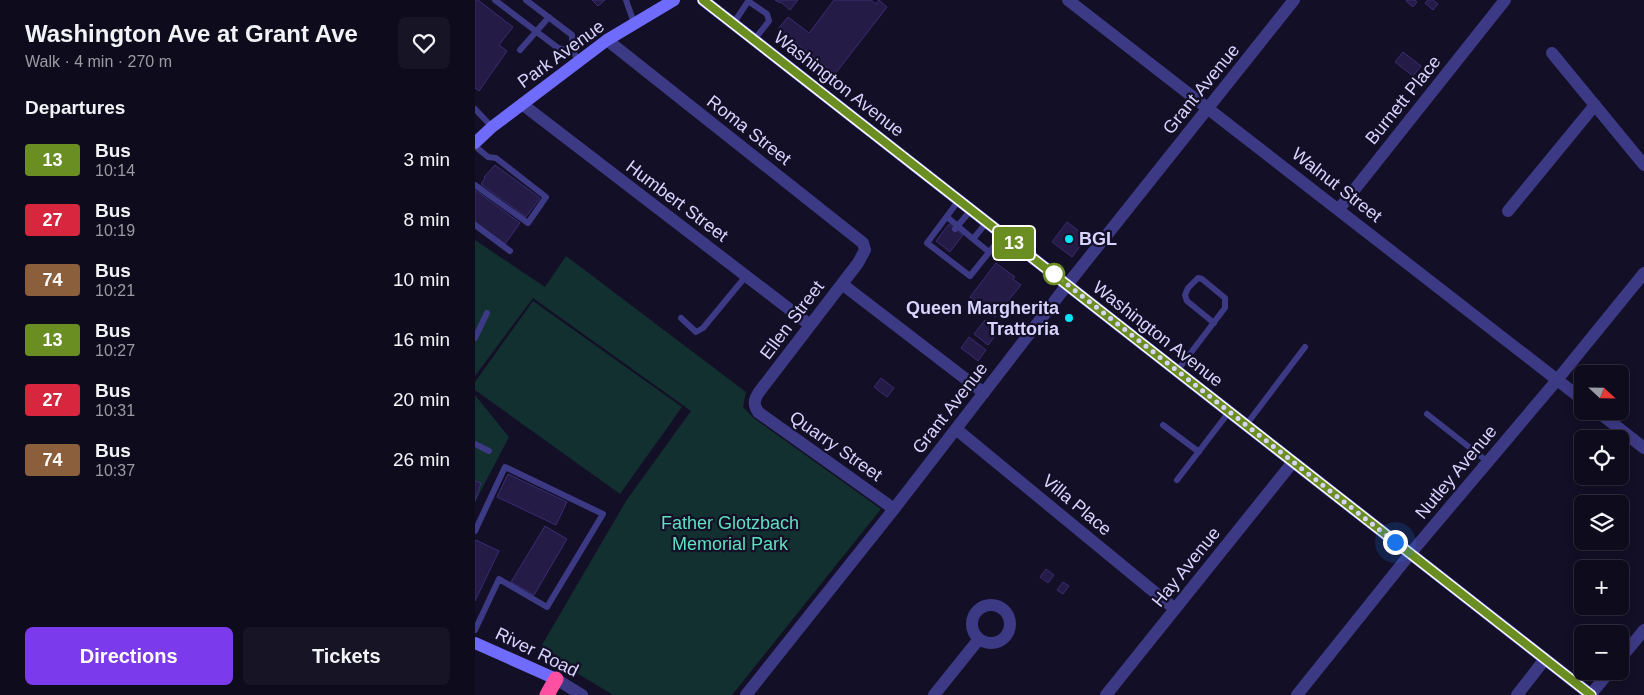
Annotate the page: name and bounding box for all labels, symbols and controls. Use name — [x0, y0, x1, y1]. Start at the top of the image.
street label: Park Avenue — [514, 16, 608, 92]
button: heart — [398, 17, 450, 69]
text: Washington Ave at Grant Ave — [25, 20, 358, 47]
street label: Washington Avenue — [770, 27, 908, 141]
street label: Grant Avenue — [1159, 40, 1243, 138]
street label: Burnett Place — [1361, 52, 1445, 148]
text: Walk · 4 min · 270 m — [25, 53, 172, 70]
street label: Roma Street — [703, 91, 795, 169]
text: Departures — [25, 97, 125, 118]
text: Bus — [95, 140, 131, 161]
street label: Walnut Street — [1288, 144, 1386, 226]
text: 3 min — [404, 149, 450, 170]
text: 13 — [42, 150, 63, 170]
street label: Humbert Street — [622, 156, 732, 246]
text: 10:14 — [95, 162, 135, 179]
text: Bus — [95, 200, 131, 221]
text: 8 min — [404, 209, 450, 230]
text: 27 — [42, 210, 63, 230]
text: 10:19 — [95, 222, 135, 239]
line badge: 13 — [991, 227, 1037, 259]
place label: BGL — [1079, 229, 1117, 249]
text: 13 — [1004, 233, 1024, 253]
marker: BGL — [1063, 233, 1075, 245]
text: Bus — [95, 260, 131, 281]
unlabelled marker — [1043, 263, 1065, 285]
text: 10 min — [393, 269, 450, 290]
text: 74 — [42, 270, 63, 290]
street label: Ellen Street — [756, 277, 828, 363]
street label: Washington Avenue — [1089, 277, 1227, 391]
text: 10:21 — [95, 282, 135, 299]
place label: Queen Margherita Trattoria — [906, 298, 1060, 339]
marker: Queen Margherita Trattoria — [1063, 312, 1075, 324]
text: Bus — [95, 320, 131, 341]
text: 16 min — [393, 329, 450, 350]
text: 13 — [42, 330, 63, 350]
text: 10:27 — [95, 342, 135, 359]
street label: Grant Avenue — [908, 359, 992, 457]
north arrow — [1574, 365, 1629, 420]
map controls — [1574, 365, 1629, 680]
text: Bus — [95, 380, 131, 401]
text: 20 min — [393, 389, 450, 410]
text: 27 — [42, 390, 63, 410]
text: 10:31 — [95, 402, 135, 419]
street label: Quarry Street — [786, 407, 886, 485]
street label: Nutley Avenue — [1411, 421, 1501, 523]
button: locate — [1574, 430, 1629, 485]
text: Bus — [95, 440, 131, 461]
text: 26 min — [393, 449, 450, 470]
text: 74 — [42, 450, 63, 470]
text: 10:37 — [95, 462, 135, 479]
street label: Villa Place — [1039, 470, 1115, 540]
button: layers — [1574, 495, 1629, 550]
park label: Father Glotzbach Memorial Park — [661, 513, 799, 554]
street label: Hay Avenue — [1148, 523, 1224, 611]
your location — [1383, 530, 1408, 555]
button: + — [1574, 560, 1629, 615]
street label: River Road — [492, 623, 582, 681]
button: − — [1574, 625, 1629, 680]
button: Directions — [25, 627, 233, 685]
button: Tickets — [243, 627, 450, 685]

